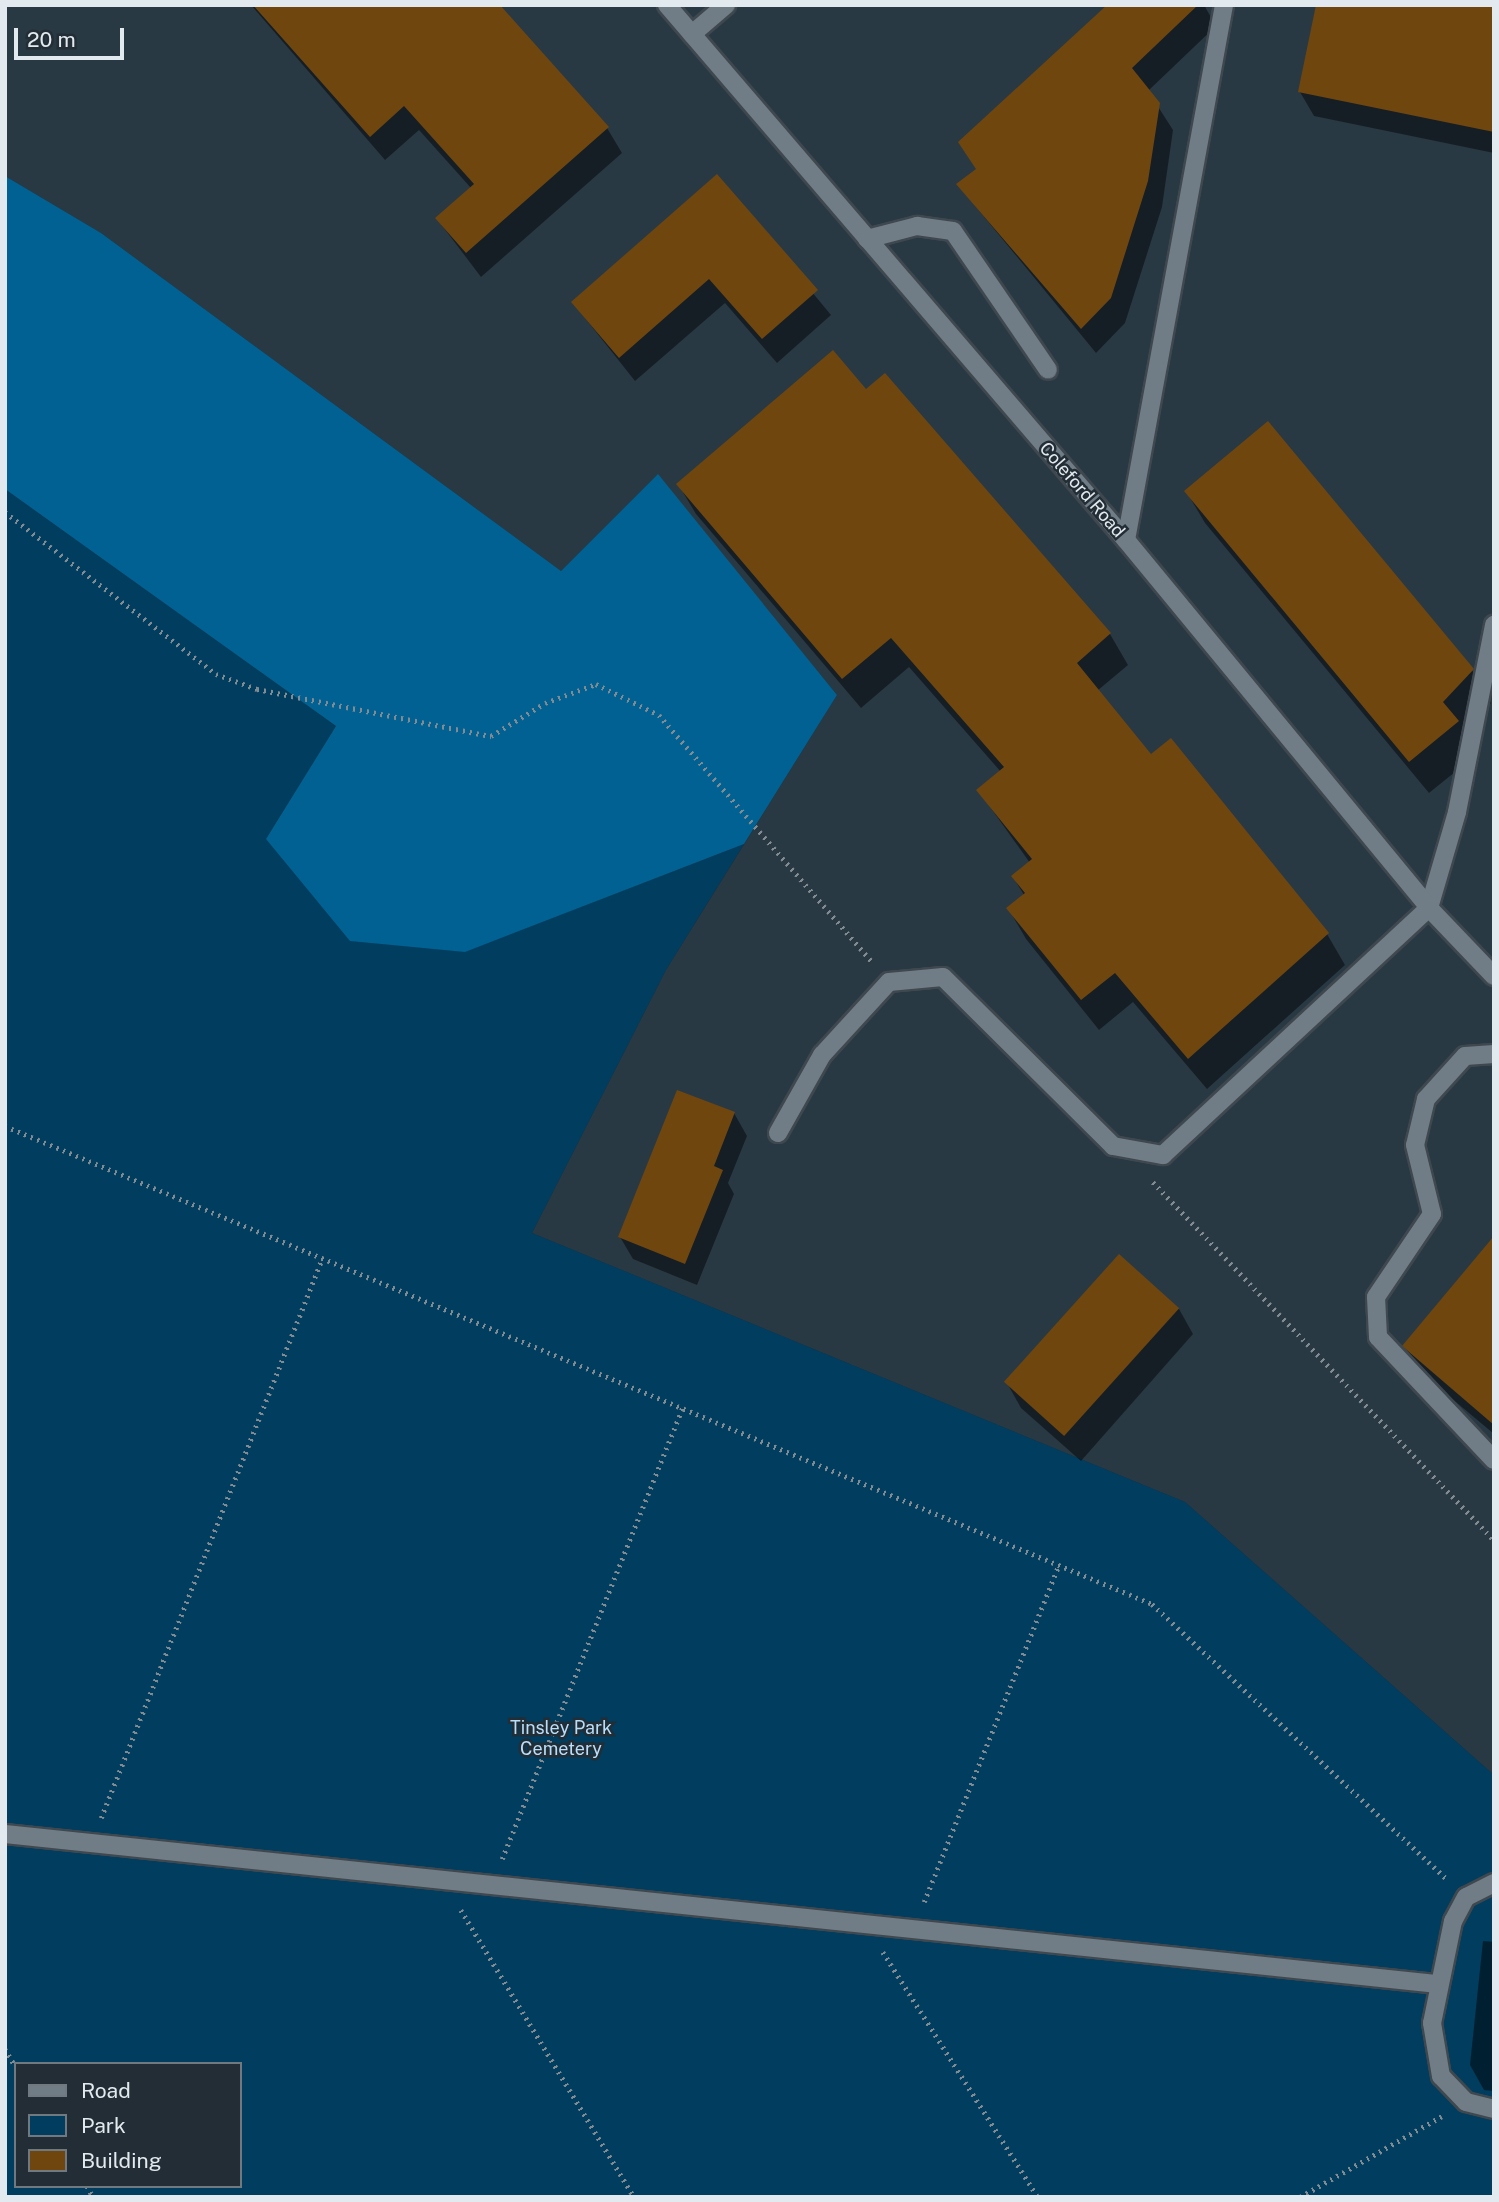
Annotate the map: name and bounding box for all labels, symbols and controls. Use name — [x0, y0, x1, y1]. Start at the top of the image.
scale bar — [18, 14, 128, 58]
text: 20 m — [27, 27, 76, 52]
street label: Coleford Road — [1035, 438, 1129, 542]
park label: Tinsley Park Cemetery — [510, 1718, 612, 1760]
legend — [14, 2062, 242, 2188]
text: Road — [81, 2078, 131, 2103]
text: Park — [81, 2113, 126, 2138]
text: Building — [81, 2148, 162, 2173]

